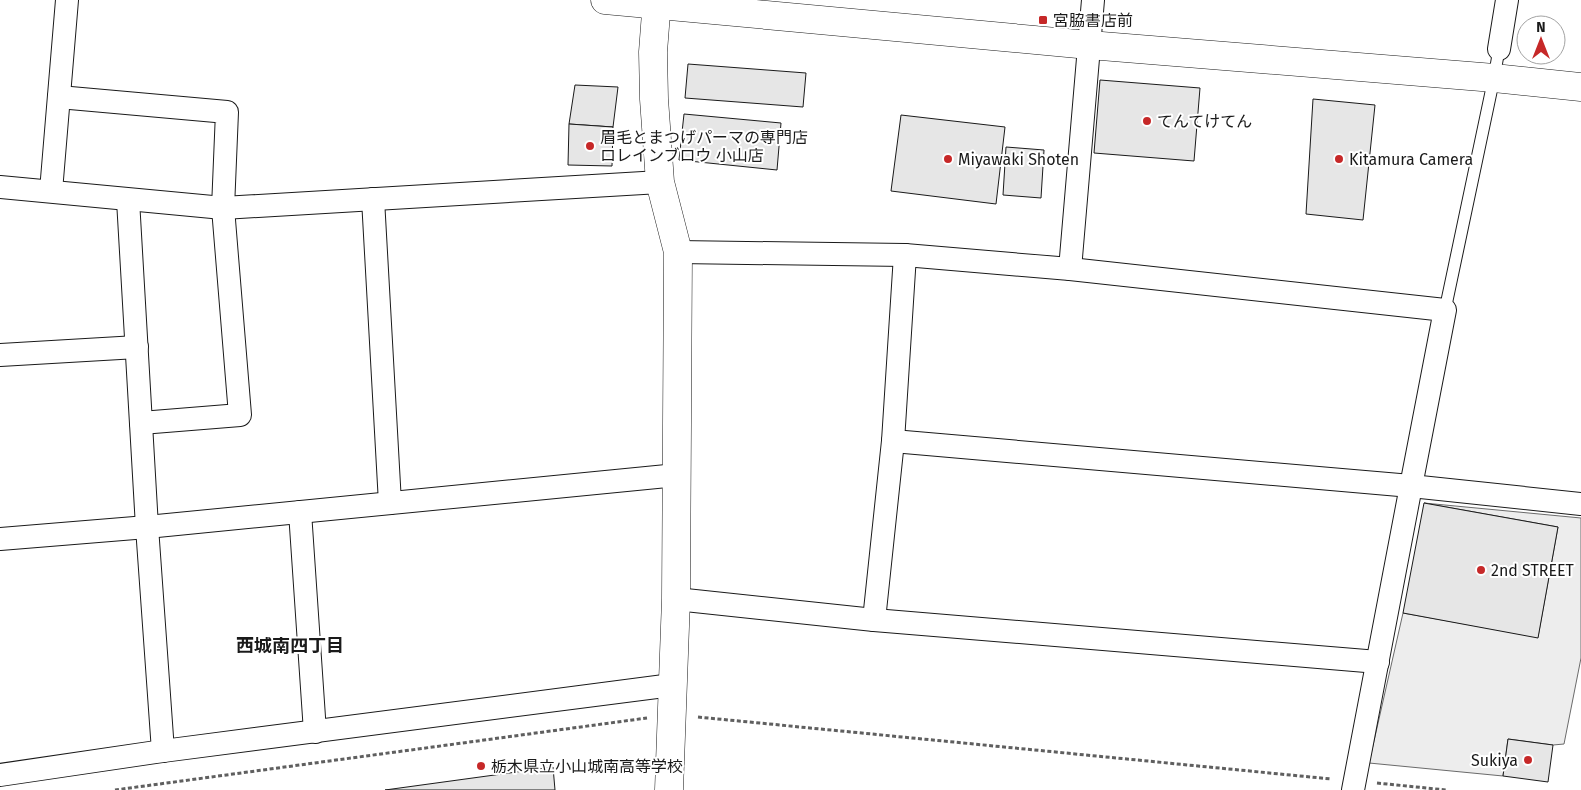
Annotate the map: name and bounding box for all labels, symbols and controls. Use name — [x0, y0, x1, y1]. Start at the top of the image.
place label: 宮脇書店前 — [1053, 11, 1133, 30]
marker: 宮脇書店前 — [1037, 14, 1049, 26]
north arrow — [1516, 15, 1566, 65]
text: N — [1536, 19, 1546, 36]
place label: てんてけてん — [1157, 112, 1252, 131]
marker: てんてけてん — [1141, 115, 1153, 127]
place label: 眉毛とまつげパーマの専門店 ロレインブロウ 小山店 — [600, 128, 808, 165]
marker: 眉毛とまつげパーマの専門店 ロレインブロウ 小山店 — [584, 140, 596, 152]
place label: Miyawaki Shoten — [958, 150, 1079, 169]
place label: Kitamura Camera — [1349, 150, 1473, 169]
marker: Miyawaki Shoten — [942, 153, 954, 165]
marker: Kitamura Camera — [1333, 153, 1345, 165]
place label: 2nd STREET — [1491, 561, 1575, 580]
marker: 2nd STREET — [1475, 564, 1487, 576]
district label: 西城南四丁目 — [236, 635, 344, 657]
place label: Sukiya — [1471, 751, 1518, 770]
marker: Sukiya — [1522, 754, 1534, 766]
place label: 栃木県立小山城南高等学校 — [491, 757, 683, 776]
marker: 栃木県立小山城南高等学校 — [475, 760, 487, 772]

